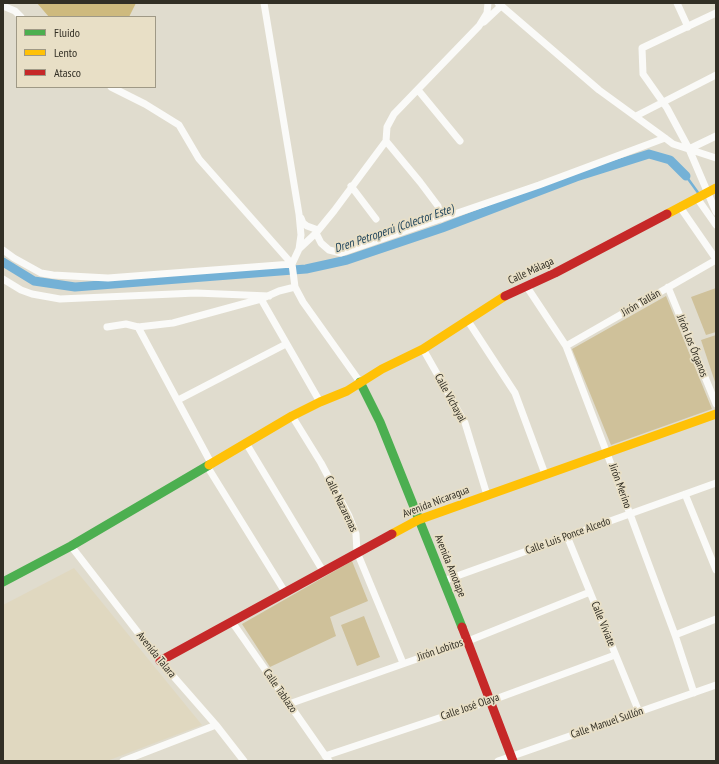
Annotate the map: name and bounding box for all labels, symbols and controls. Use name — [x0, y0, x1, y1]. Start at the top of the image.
legend — [16, 16, 156, 88]
text: Fluido — [54, 25, 80, 40]
text: Lento — [54, 45, 77, 60]
text: Atasco — [54, 65, 81, 80]
water label: Dren Petroperú (Colector Este) — [333, 202, 455, 256]
street label: Calle Málaga — [506, 255, 556, 287]
street label: Jirón Tallán — [619, 287, 663, 319]
street label: Jirón Los Órganos — [673, 313, 711, 379]
street label: Calle Vichayal — [431, 372, 469, 424]
street label: Jirón Merino — [606, 462, 634, 510]
street label: Calle Nazarenas — [322, 474, 360, 534]
street label: Avenida Nicaragua — [401, 483, 471, 521]
street label: Calle Luis Ponce Alcedo — [524, 515, 612, 557]
street label: Avenida Amotape — [431, 533, 469, 599]
street label: Calle Viviate — [588, 600, 618, 648]
street label: Avenida Talara — [134, 629, 178, 681]
street label: Jirón Lobitos — [415, 636, 465, 664]
street label: Calle Tablazo — [260, 667, 300, 715]
street label: Calle José Olaya — [439, 691, 501, 723]
street label: Calle Manuel Sullón — [569, 704, 645, 742]

